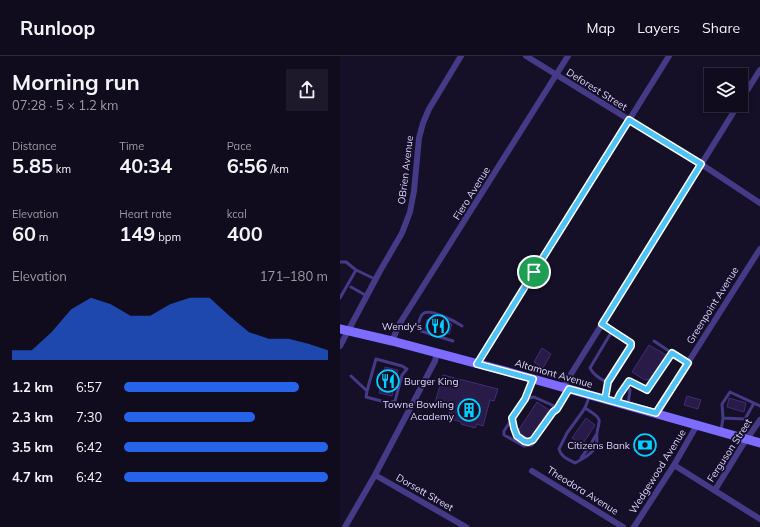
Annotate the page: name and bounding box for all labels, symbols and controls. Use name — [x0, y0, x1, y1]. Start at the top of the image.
text: Runloop — [20, 16, 95, 40]
text: Map — [586, 19, 615, 37]
text: Layers — [637, 19, 680, 37]
text: Share — [702, 19, 740, 37]
street label: Deforest Street — [564, 65, 630, 114]
text: Morning run — [12, 68, 140, 96]
map controls — [704, 68, 748, 112]
button: layers — [704, 68, 748, 112]
button: share — [286, 69, 328, 111]
text: 07:28 · 5 × 1.2 km — [12, 97, 118, 113]
street label: OBrien Avenue — [395, 135, 416, 205]
text: Distance — [12, 139, 56, 153]
text: Time — [119, 139, 144, 153]
text: Pace — [227, 139, 251, 153]
text: 5.85 — [12, 153, 53, 178]
text: 40:34 — [119, 153, 172, 178]
text: 6:56 — [227, 153, 268, 178]
text: km — [53, 162, 71, 176]
text: /km — [268, 162, 289, 176]
street label: Fiero Avenue — [450, 164, 493, 222]
text: Elevation — [12, 207, 59, 221]
text: Heart rate — [119, 207, 172, 221]
text: kcal — [227, 207, 247, 221]
text: 60 — [12, 221, 36, 246]
text: 149 — [119, 221, 155, 246]
text: 400 — [227, 221, 263, 246]
text: m — [36, 230, 49, 244]
text: bpm — [155, 230, 181, 244]
pin — [517, 255, 551, 289]
icon: arrive — [523, 261, 545, 283]
street label: Greenpoint Avenue — [683, 264, 741, 346]
text: Elevation — [12, 268, 67, 284]
text: 171–180 m — [260, 268, 328, 284]
restaurant icon: Wendy's — [425, 313, 451, 339]
place label: Wendy's — [382, 320, 422, 333]
street label: Altamont Avenue — [513, 356, 594, 391]
restaurant icon: Burger King — [375, 368, 401, 394]
place label: Burger King — [404, 375, 458, 388]
text: 1.2 km — [12, 379, 53, 395]
text: 6:57 — [76, 379, 102, 395]
building icon: Towne Bowling Academy — [456, 397, 482, 423]
place label: Towne Bowling Academy — [383, 398, 455, 423]
text: 2.3 km — [12, 409, 53, 425]
text: 7:30 — [76, 409, 102, 425]
street label: Ferguson Street — [704, 416, 755, 484]
street label: Wedgewood Avenue — [626, 427, 689, 516]
bank icon: Citizens Bank — [632, 432, 658, 458]
text: 3.5 km — [12, 439, 53, 455]
text: 6:42 — [76, 439, 102, 455]
place label: Citizens Bank — [567, 439, 631, 452]
street label: Theodora Avenue — [545, 463, 621, 518]
text: 4.7 km — [12, 469, 53, 485]
text: 6:42 — [76, 469, 102, 485]
street label: Dorsett Street — [394, 471, 456, 514]

